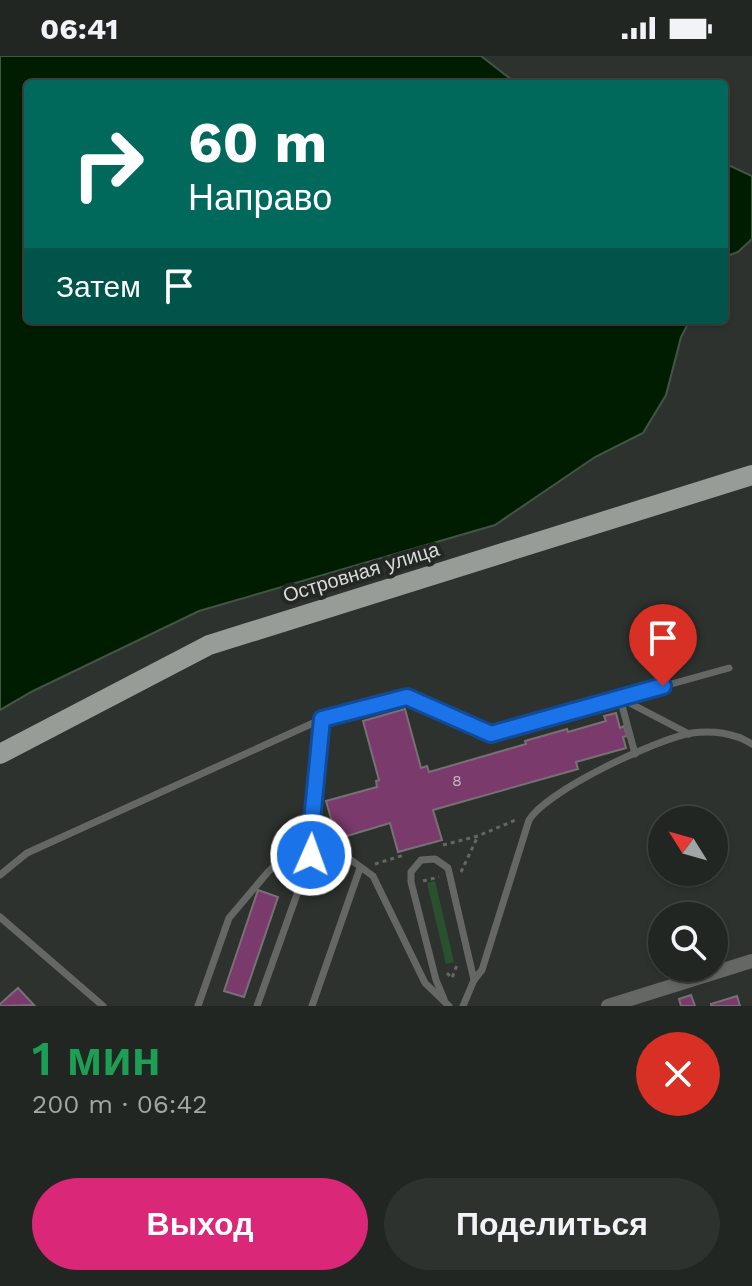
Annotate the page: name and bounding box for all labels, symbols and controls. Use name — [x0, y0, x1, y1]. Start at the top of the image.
text: 06:41 — [40, 11, 118, 46]
text: 60 m — [188, 110, 327, 176]
icon: right — [56, 112, 160, 216]
text: Направо — [188, 177, 332, 219]
icon: arrive — [157, 264, 201, 308]
text: Затем — [56, 269, 141, 304]
street label: Островная улица — [280, 537, 443, 607]
pin — [629, 604, 697, 686]
icon: arrive — [641, 616, 685, 660]
house number: 8 — [452, 771, 462, 790]
north arrow — [648, 806, 728, 886]
map controls — [648, 806, 728, 982]
position arrow — [269, 813, 353, 897]
button: search — [648, 902, 728, 982]
text: 1 мин — [32, 1030, 161, 1087]
button: close — [636, 1032, 720, 1116]
text: 200 m · 06:42 — [32, 1089, 207, 1119]
button: Выход — [32, 1178, 368, 1270]
button: Поделиться — [384, 1178, 720, 1270]

